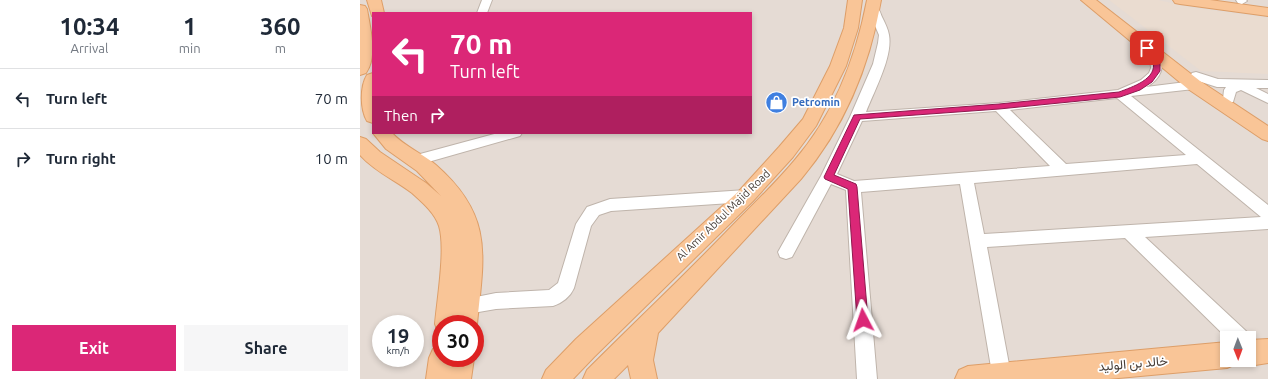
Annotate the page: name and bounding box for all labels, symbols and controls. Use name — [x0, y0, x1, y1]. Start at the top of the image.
text: 10:34 — [59, 13, 119, 40]
text: 1 — [183, 13, 196, 40]
text: 360 — [260, 13, 301, 40]
icon: left — [384, 28, 436, 80]
text: 70 m — [450, 28, 512, 59]
pin — [1130, 31, 1164, 65]
icon: arrive — [1136, 37, 1158, 59]
text: Arrival — [70, 41, 108, 55]
text: min — [179, 41, 201, 55]
text: m — [275, 41, 286, 55]
text: Turn left — [450, 61, 520, 81]
icon: left — [12, 88, 34, 110]
shop icon: Petromin — [763, 89, 789, 115]
text: Turn left — [46, 90, 107, 107]
text: 70 m — [315, 90, 348, 107]
place label: Petromin — [792, 96, 840, 108]
icon: right — [426, 104, 448, 126]
text: Then — [384, 107, 418, 124]
icon: right — [12, 148, 34, 170]
text: Turn right — [46, 150, 116, 167]
text: 10 m — [315, 150, 348, 167]
street label: Al Amir Abdul Majid Road — [674, 167, 772, 263]
position arrow — [842, 299, 884, 341]
speed limit sign: 30 — [432, 315, 484, 367]
text: 19 — [387, 324, 409, 347]
button: Exit — [12, 325, 176, 371]
button: Share — [184, 325, 348, 371]
north arrow — [1220, 331, 1256, 367]
map controls — [1220, 331, 1256, 367]
text: km/h — [386, 345, 410, 356]
street label: خالد بن الوليد — [1098, 353, 1169, 375]

